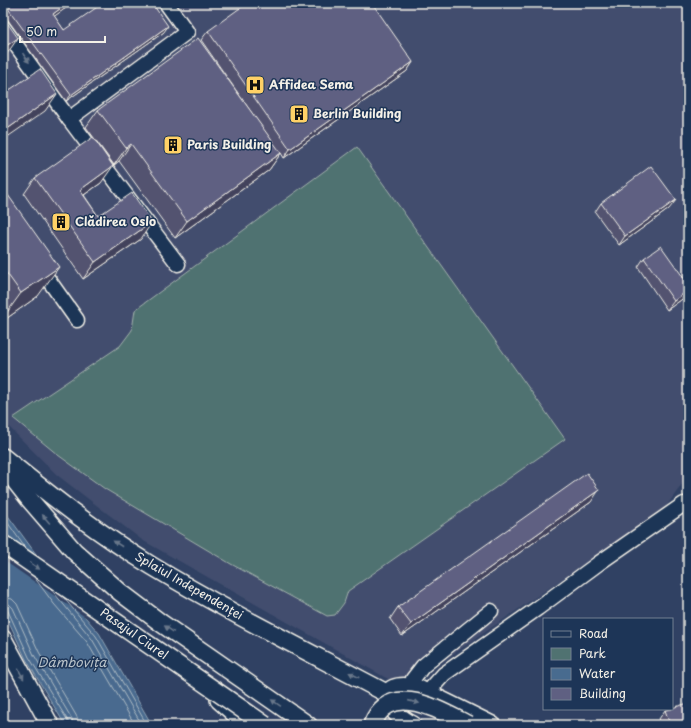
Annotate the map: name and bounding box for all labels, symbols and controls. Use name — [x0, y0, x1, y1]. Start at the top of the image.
scale bar — [20, 18, 105, 44]
text: 50 m — [26, 22, 57, 40]
one-way arrow — [22, 53, 30, 64]
hospital icon: Affidea Sema — [244, 74, 266, 96]
place label: Affidea Sema — [268, 75, 353, 93]
building icon: Berlin Building — [288, 103, 310, 125]
place label: Berlin Building — [313, 104, 401, 122]
building icon: Paris Building — [162, 134, 184, 156]
place label: Paris Building — [187, 135, 271, 153]
building icon: Clădirea Oslo — [50, 211, 72, 233]
place label: Clădirea Oslo — [75, 212, 156, 230]
one-way arrow — [42, 514, 51, 524]
one-way arrow — [113, 540, 123, 548]
street label: Splaiul Independenței — [132, 547, 247, 623]
one-way arrow — [30, 562, 40, 570]
street label: Pasajul Ciurel — [97, 603, 172, 663]
legend — [543, 618, 673, 710]
text: Road — [579, 624, 608, 642]
one-way arrow — [164, 625, 174, 633]
text: Park — [579, 644, 606, 662]
water label: Dâmbovița — [38, 652, 107, 671]
text: Water — [579, 664, 616, 682]
one-way arrow — [18, 668, 25, 680]
one-way arrow — [348, 672, 360, 679]
text: Building — [579, 684, 626, 702]
one-way arrow — [271, 699, 281, 707]
one-way arrow — [408, 699, 420, 705]

